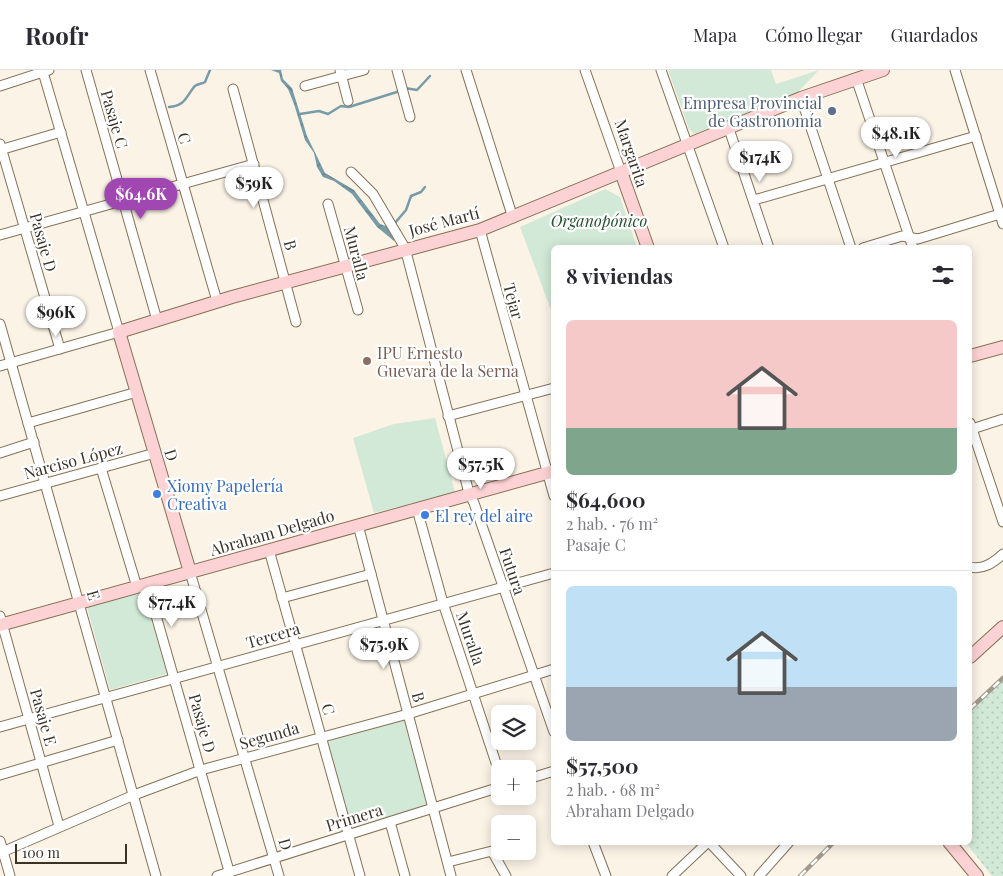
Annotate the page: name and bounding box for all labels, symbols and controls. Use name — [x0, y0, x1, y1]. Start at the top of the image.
text: Roofr — [25, 19, 88, 51]
text: Mapa — [693, 23, 737, 47]
text: Cómo llegar — [765, 23, 862, 47]
text: Guardados — [890, 23, 978, 47]
street label: Pasaje C — [97, 87, 133, 151]
place label: Empresa Provincial de Gastronomía — [683, 92, 822, 131]
marker: Empresa Provincial de Gastronomía — [826, 105, 838, 117]
street label: Margarita — [611, 116, 653, 190]
pin: $48.1K — [855, 116, 937, 159]
text: $48.1K — [872, 122, 920, 143]
street label: C — [173, 130, 197, 146]
pin: $174K — [725, 140, 795, 183]
text: $174K — [739, 146, 781, 167]
pin: $59K — [224, 166, 284, 209]
text: $59K — [236, 172, 272, 193]
pin: $64.6K — [100, 178, 182, 220]
text: $64.6K — [115, 183, 167, 204]
street label: José Martí — [405, 201, 482, 241]
street label: Pasaje D — [26, 210, 62, 274]
park label: Organopónico — [551, 210, 647, 231]
street label: Muralla — [340, 224, 374, 282]
street label: B — [280, 237, 302, 253]
text: 8 viviendas — [566, 261, 673, 289]
icon: filters — [929, 261, 957, 289]
street label: Tejar — [499, 281, 529, 321]
pin: $96K — [26, 296, 86, 338]
text: $96K — [37, 301, 75, 322]
place label: IPU Ernesto Guevara de la Serna — [377, 342, 519, 381]
icon: home — [717, 353, 807, 443]
marker: IPU Ernesto Guevara de la Serna — [361, 355, 373, 367]
street label: Narciso López — [21, 437, 125, 483]
street label: D — [160, 446, 184, 464]
pin: $57.5K — [440, 448, 522, 490]
text: $57.5K — [458, 453, 504, 474]
place label: Xiomy Papelería Creativa — [167, 475, 283, 514]
text: $64,600 — [566, 485, 646, 513]
marker: Xiomy Papelería Creativa — [151, 488, 163, 500]
street label: Abraham Delgado — [206, 504, 337, 560]
place label: El rey del aire — [435, 505, 533, 526]
marker: El rey del aire — [419, 509, 431, 521]
text: 2 hab. · 76 m² — [566, 513, 658, 534]
text: Pasaje C — [566, 534, 626, 555]
street label: Futura — [495, 545, 531, 597]
pin: $77.4K — [131, 586, 213, 628]
street label: E — [83, 587, 105, 603]
text: $77.4K — [148, 591, 196, 612]
street label: Muralla — [452, 608, 490, 668]
street label: Tercera — [244, 617, 302, 653]
icon: home — [717, 618, 807, 708]
pin: $75.9K — [343, 628, 425, 670]
text: $75.9K — [360, 633, 408, 654]
street label: Pasaje E — [26, 686, 62, 748]
street label: B — [408, 689, 430, 705]
street label: Pasaje D — [185, 691, 221, 755]
street label: C — [317, 701, 341, 717]
map controls — [491, 705, 536, 860]
button: layers — [491, 705, 536, 750]
street label: Segunda — [237, 716, 301, 754]
text: $57,500 — [566, 751, 639, 779]
button: + — [491, 760, 536, 805]
text: 2 hab. · 68 m² — [566, 779, 660, 800]
street label: Primera — [323, 798, 385, 836]
text: Abraham Delgado — [566, 800, 694, 821]
button: − — [491, 815, 536, 860]
street label: D — [274, 836, 298, 852]
scale bar — [15, 841, 128, 864]
text: 100 m — [22, 843, 60, 862]

